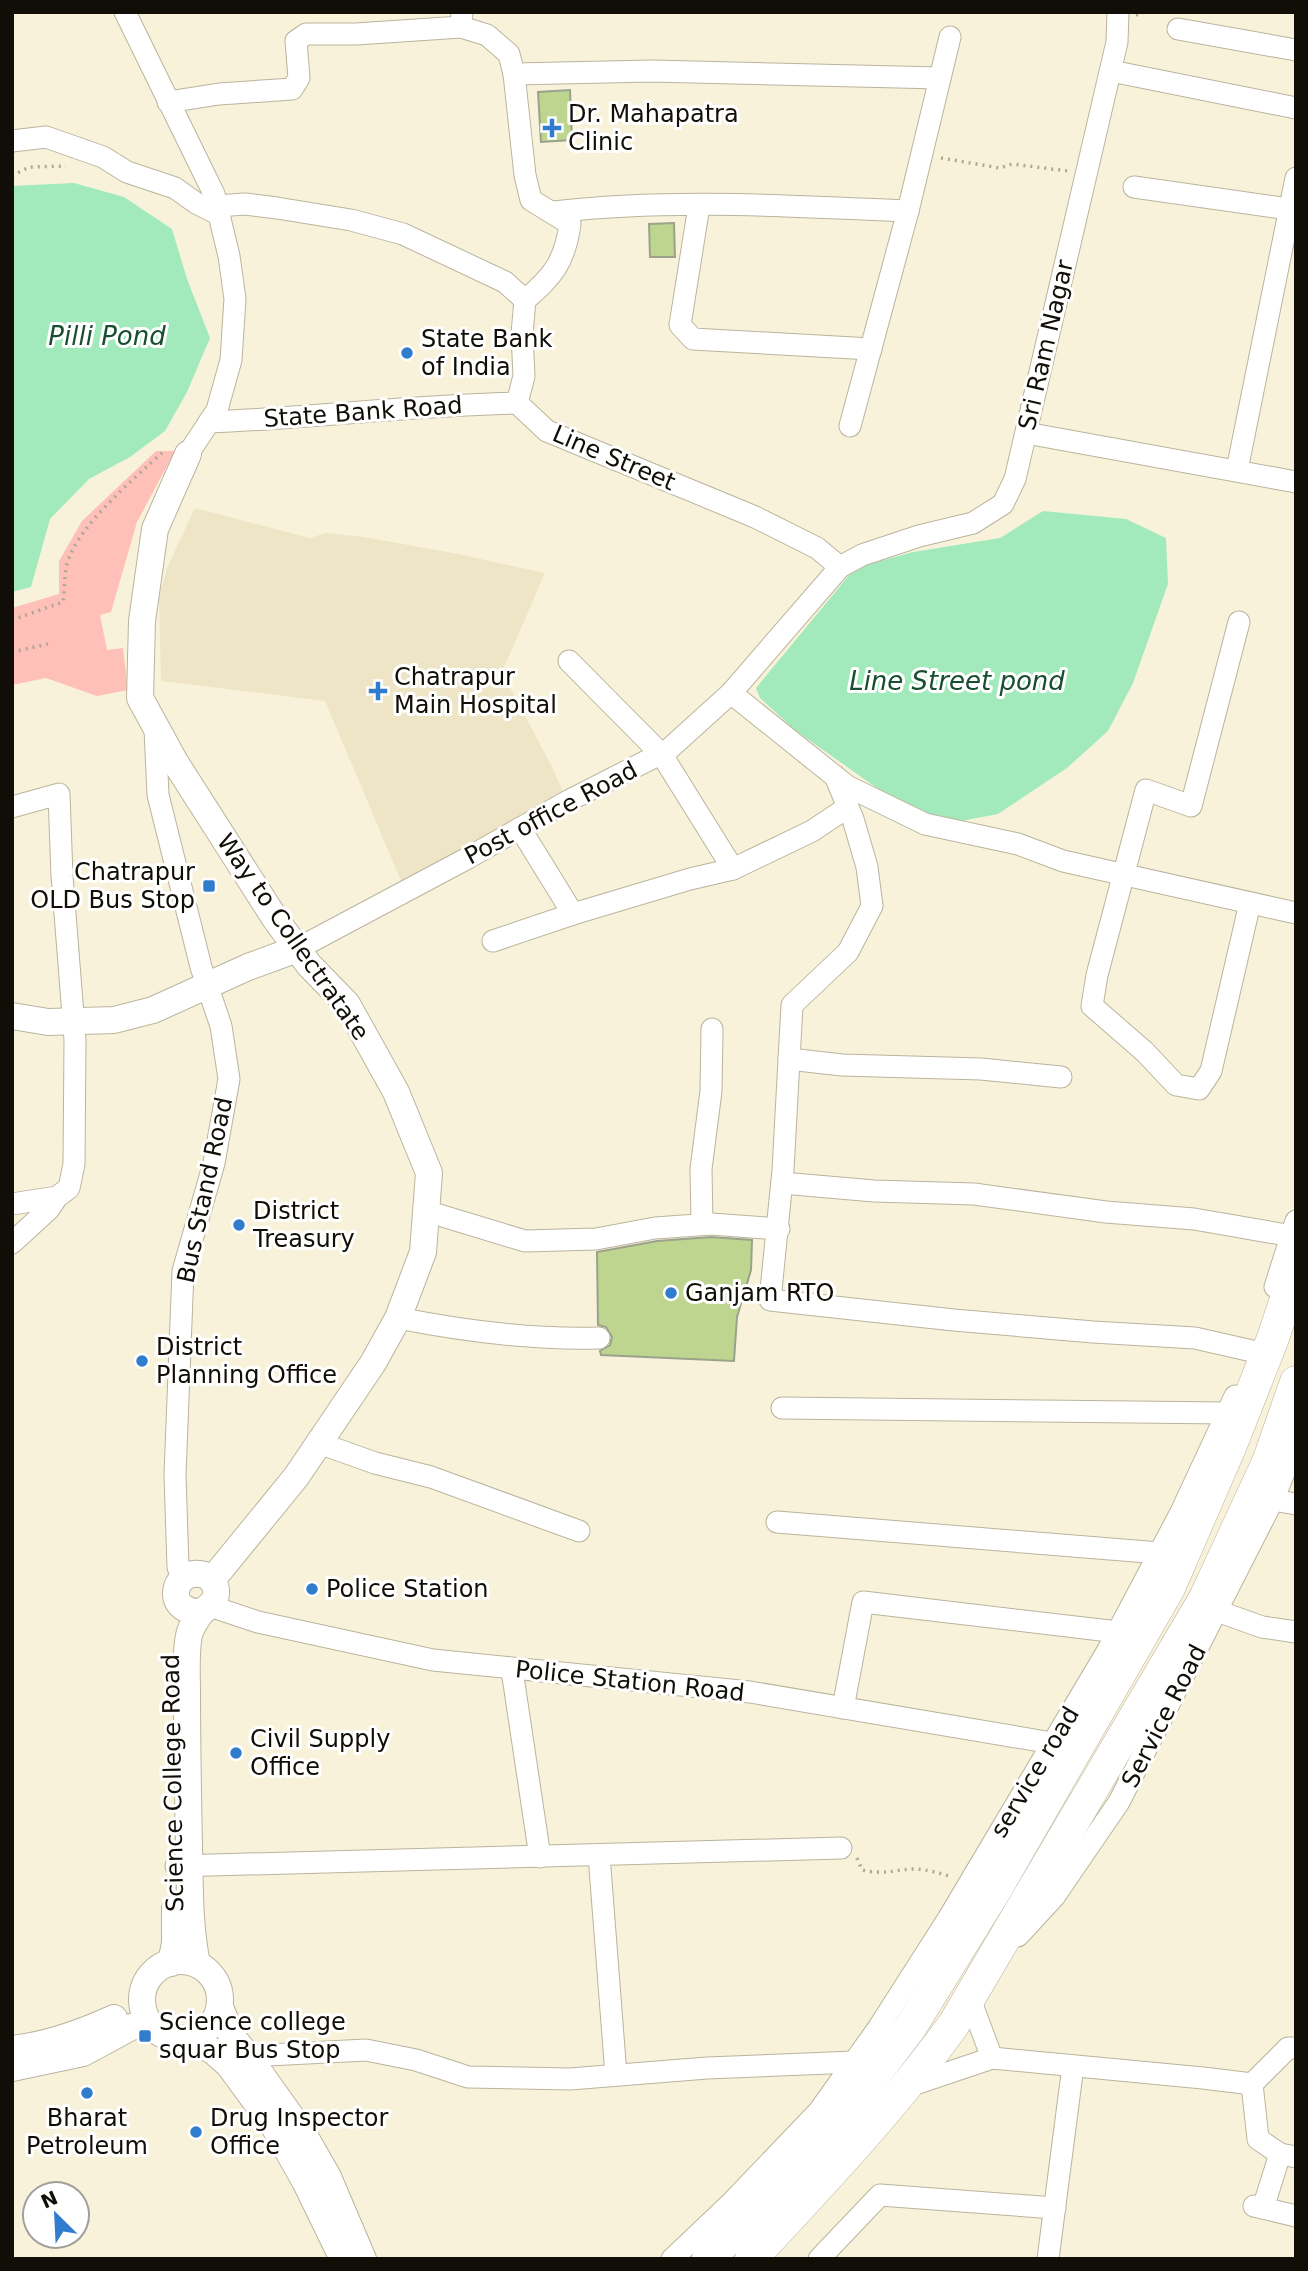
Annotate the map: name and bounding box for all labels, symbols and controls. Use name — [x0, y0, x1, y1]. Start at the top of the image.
place label: Dr. Mahapatra Clinic — [568, 100, 739, 156]
marker: Dr. Mahapatra Clinic — [542, 118, 562, 138]
street label: Sri Ram Nagar — [1013, 257, 1079, 433]
water label: Pilli Pond — [48, 321, 166, 351]
place label: State Bank of India — [421, 325, 553, 381]
marker: State Bank of India — [399, 345, 415, 361]
street label: State Bank Road — [263, 391, 463, 433]
street label: Line Street — [548, 420, 680, 496]
place label: Chatrapur Main Hospital — [394, 663, 557, 719]
water label: Line Street pond — [849, 666, 1065, 696]
marker: Chatrapur Main Hospital — [368, 681, 388, 701]
street label: Post office Road — [460, 756, 642, 870]
street label: Way to Collectratate — [211, 828, 375, 1046]
place label: Chatrapur OLD Bus Stop — [30, 858, 195, 914]
marker: Chatrapur OLD Bus Stop — [201, 878, 217, 894]
street label: Bus Stand Road — [172, 1094, 238, 1286]
place label: District Treasury — [252, 1197, 355, 1253]
marker: District Treasury — [231, 1217, 247, 1233]
place label: Ganjam RTO — [685, 1279, 834, 1307]
marker: Ganjam RTO — [663, 1285, 679, 1301]
place label: District Planning Office — [156, 1333, 337, 1389]
marker: District Planning Office — [134, 1353, 150, 1369]
place label: Police Station — [326, 1575, 489, 1603]
marker: Police Station — [304, 1581, 320, 1597]
street label: Service Road — [1116, 1640, 1212, 1792]
street label: Science College Road — [157, 1654, 189, 1912]
street label: Police Station Road — [514, 1655, 746, 1707]
street label: service road — [985, 1702, 1085, 1842]
place label: Civil Supply Office — [250, 1725, 390, 1781]
marker: Civil Supply Office — [228, 1745, 244, 1761]
place label: Science college squar Bus Stop — [159, 2008, 346, 2064]
marker: Science college squar Bus Stop — [137, 2028, 153, 2044]
marker: Bharat Petroleum — [79, 2085, 95, 2101]
place label: Bharat Petroleum — [26, 2104, 148, 2160]
place label: Drug Inspector Office — [210, 2104, 389, 2160]
marker: Drug Inspector Office — [188, 2124, 204, 2140]
north arrow — [21, 2180, 91, 2250]
text: N — [37, 2186, 61, 2213]

